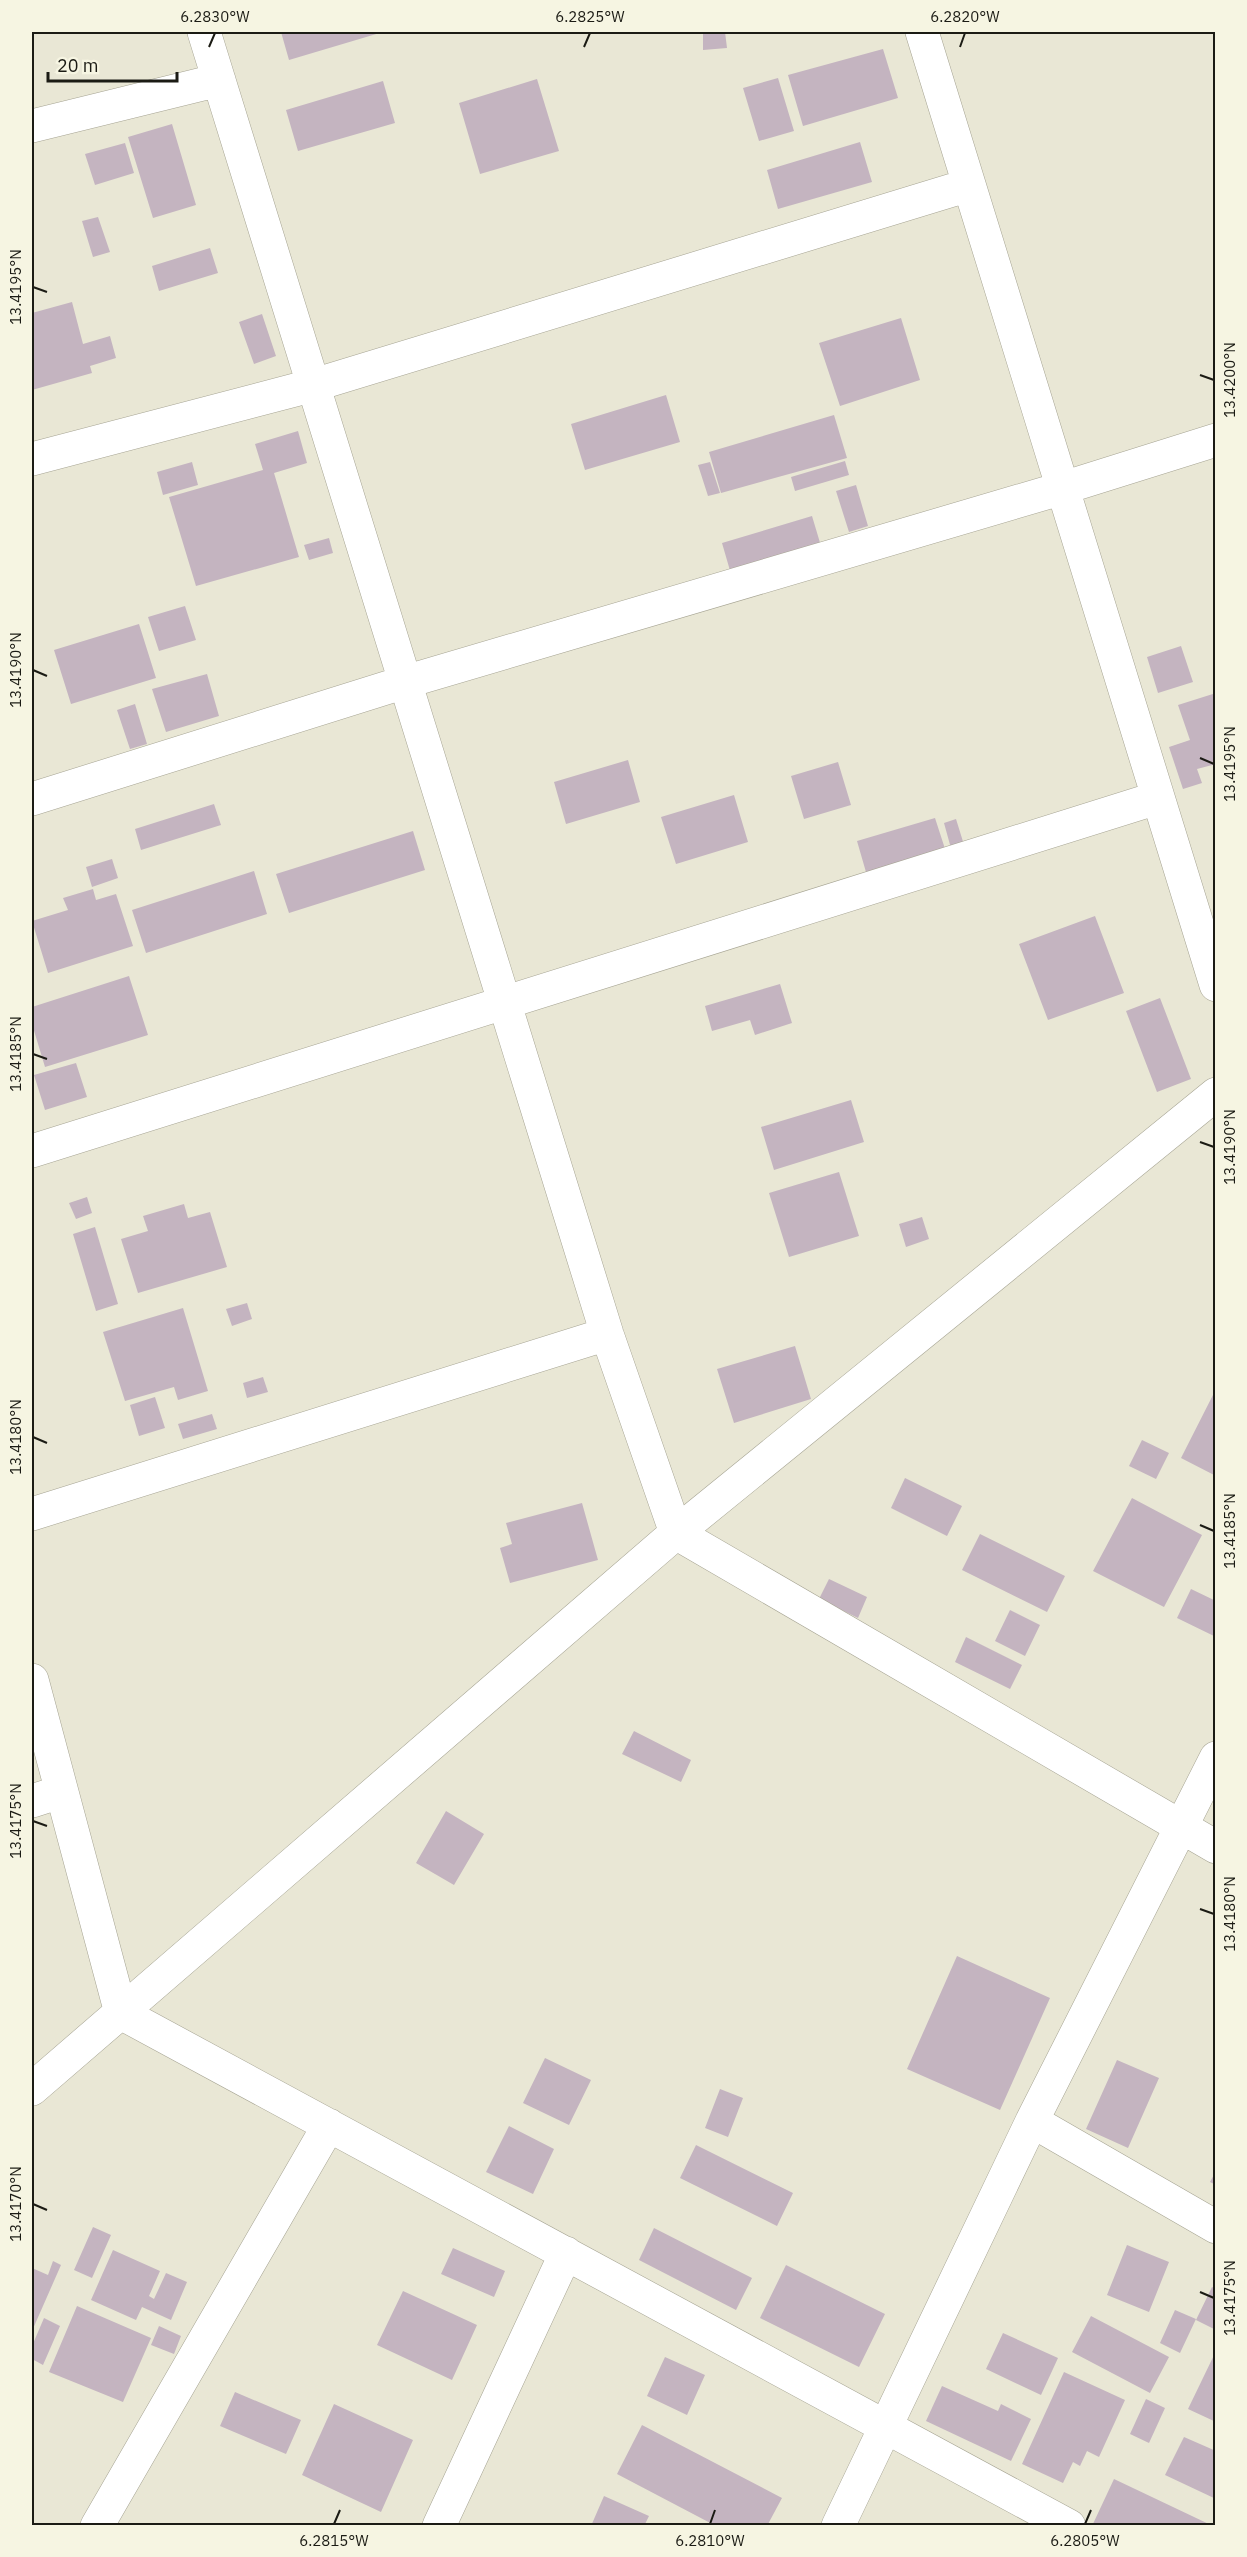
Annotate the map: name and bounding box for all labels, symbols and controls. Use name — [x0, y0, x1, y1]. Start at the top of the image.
text: 6.2830°W — [180, 7, 250, 26]
text: 6.2825°W — [555, 7, 625, 26]
text: 6.2820°W — [930, 7, 1000, 26]
scale bar — [48, 45, 177, 83]
text: 20 m — [57, 54, 99, 77]
text: 13.4195°N — [6, 249, 25, 325]
text: 13.4200°N — [1220, 342, 1239, 418]
text: 13.4190°N — [6, 632, 25, 708]
text: 13.4195°N — [1220, 726, 1239, 802]
text: 13.4185°N — [6, 1016, 25, 1092]
text: 13.4190°N — [1220, 1109, 1239, 1185]
text: 13.4180°N — [6, 1399, 25, 1475]
text: 13.4185°N — [1220, 1493, 1239, 1569]
text: 13.4175°N — [6, 1783, 25, 1859]
text: 13.4180°N — [1220, 1876, 1239, 1952]
text: 13.4170°N — [6, 2166, 25, 2242]
text: 13.4175°N — [1220, 2260, 1239, 2336]
text: 6.2815°W — [299, 2531, 369, 2550]
text: 6.2810°W — [675, 2531, 745, 2550]
text: 6.2805°W — [1050, 2531, 1120, 2550]

